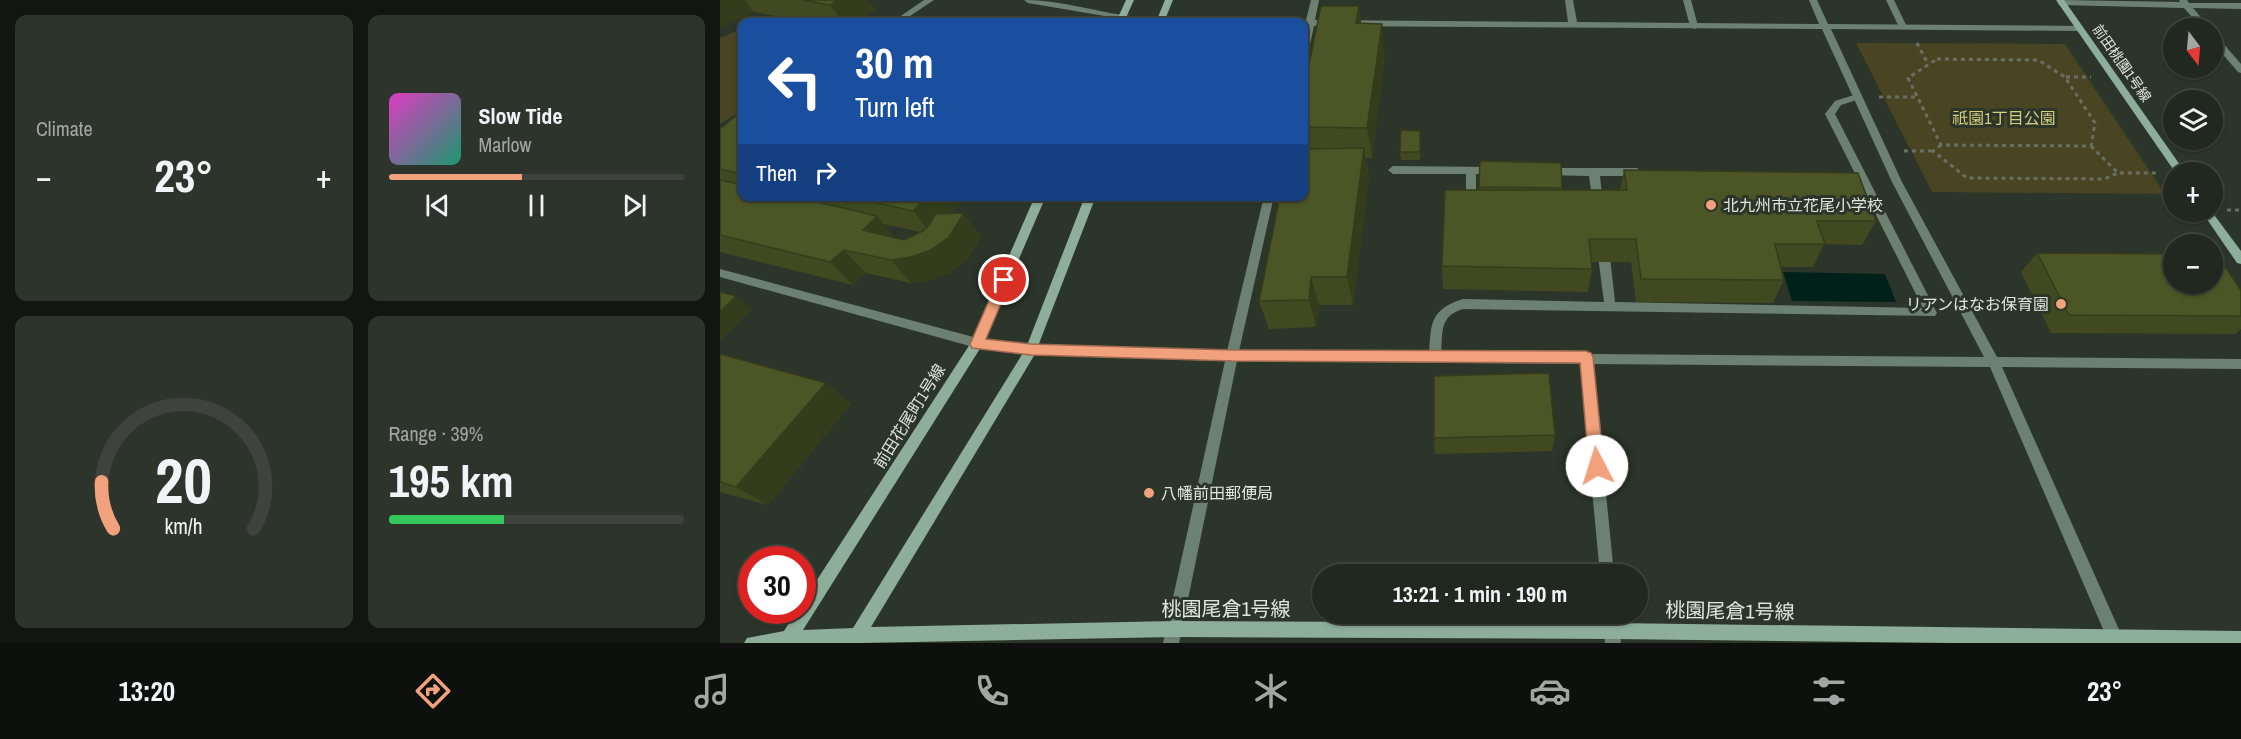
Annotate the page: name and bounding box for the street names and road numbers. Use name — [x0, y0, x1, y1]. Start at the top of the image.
street label: 前田桃園1号線 — [2089, 21, 2155, 105]
street label: 前田花尾町1号線 — [868, 360, 950, 472]
street label: 桃園尾倉1号線 — [1161, 595, 1291, 622]
street label: 桃園尾倉1号線 — [1665, 596, 1795, 625]

